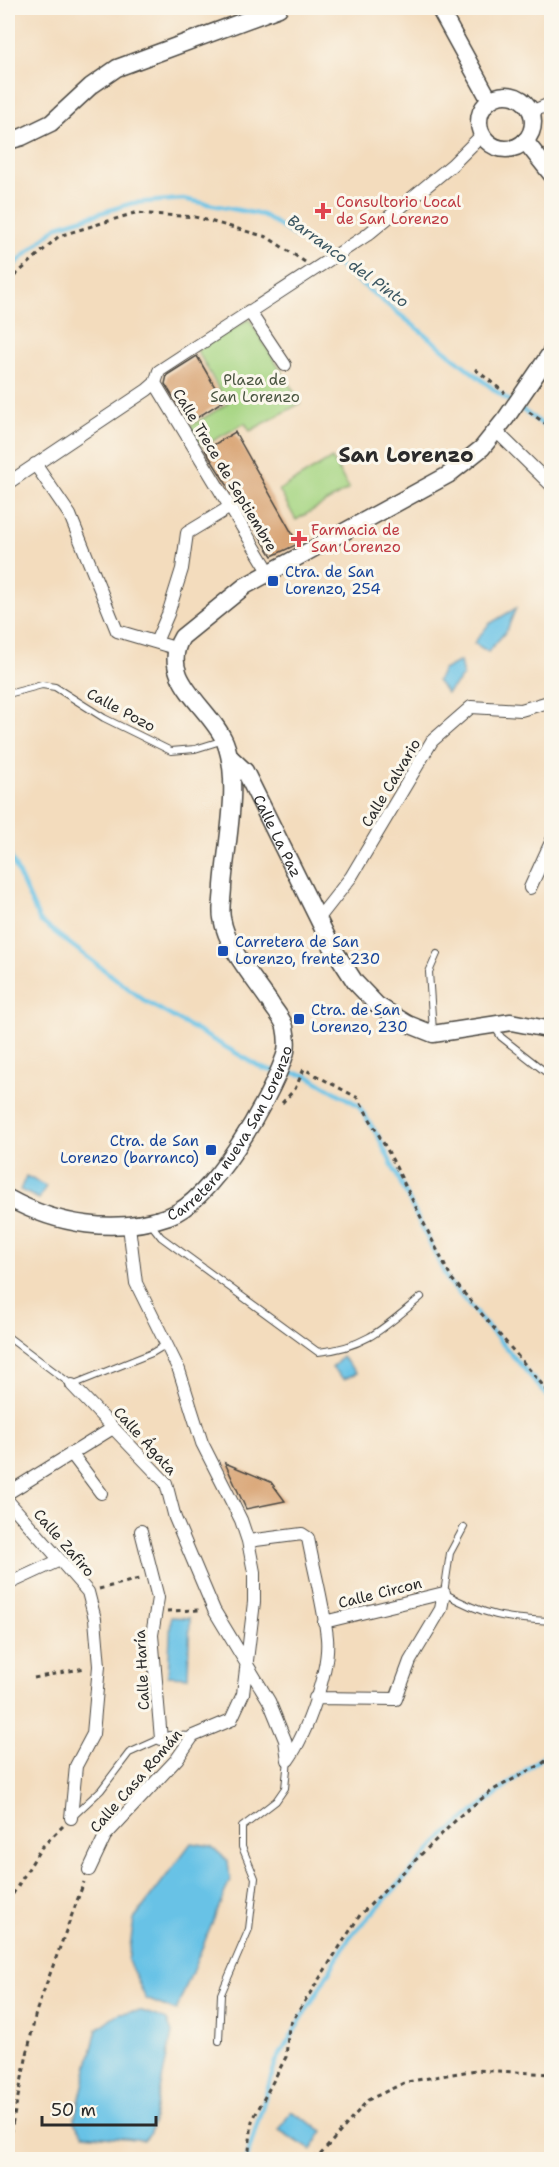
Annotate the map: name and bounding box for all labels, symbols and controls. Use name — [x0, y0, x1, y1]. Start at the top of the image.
place label: Consultorio Local de San Lorenzo — [336, 192, 462, 229]
marker: Consultorio Local de San Lorenzo — [314, 202, 332, 220]
water label: Barranco del Pinto — [283, 210, 413, 312]
park label: Plaza de San Lorenzo — [210, 370, 300, 407]
street label: Calle Trece de Septiembre — [168, 385, 282, 555]
district label: San Lorenzo — [338, 441, 474, 469]
place label: Farmacia de San Lorenzo — [311, 520, 401, 557]
marker: Farmacia de San Lorenzo — [292, 532, 306, 546]
place label: Ctra. de San Lorenzo, 254 — [285, 562, 381, 599]
marker: Ctra. de San Lorenzo, 254 — [266, 574, 280, 588]
street label: Calle Pozo — [83, 683, 159, 737]
street label: Calle Calvario — [357, 735, 425, 831]
street label: Calle La Paz — [248, 791, 306, 881]
place label: Carretera de San Lorenzo, frente 230 — [235, 932, 380, 969]
marker: Carretera de San Lorenzo, frente 230 — [216, 944, 230, 958]
place label: Ctra. de San Lorenzo, 230 — [311, 1000, 408, 1037]
marker: Ctra. de San Lorenzo, 230 — [292, 1012, 306, 1026]
street label: Carretera nueva San Lorenzo — [164, 1045, 297, 1226]
place label: Ctra. de San Lorenzo (barranco) — [60, 1131, 199, 1168]
marker: Ctra. de San Lorenzo (barranco) — [204, 1143, 218, 1157]
street label: Calle Ágata — [109, 1402, 182, 1480]
street label: Calle Zafiro — [29, 1505, 99, 1581]
street label: Calle Circon — [336, 1573, 424, 1613]
street label: Calle Haría — [130, 1629, 154, 1711]
street label: Calle Casa Román — [85, 1725, 187, 1837]
scale bar — [42, 2089, 156, 2127]
text: 50 m — [51, 2098, 96, 2122]

